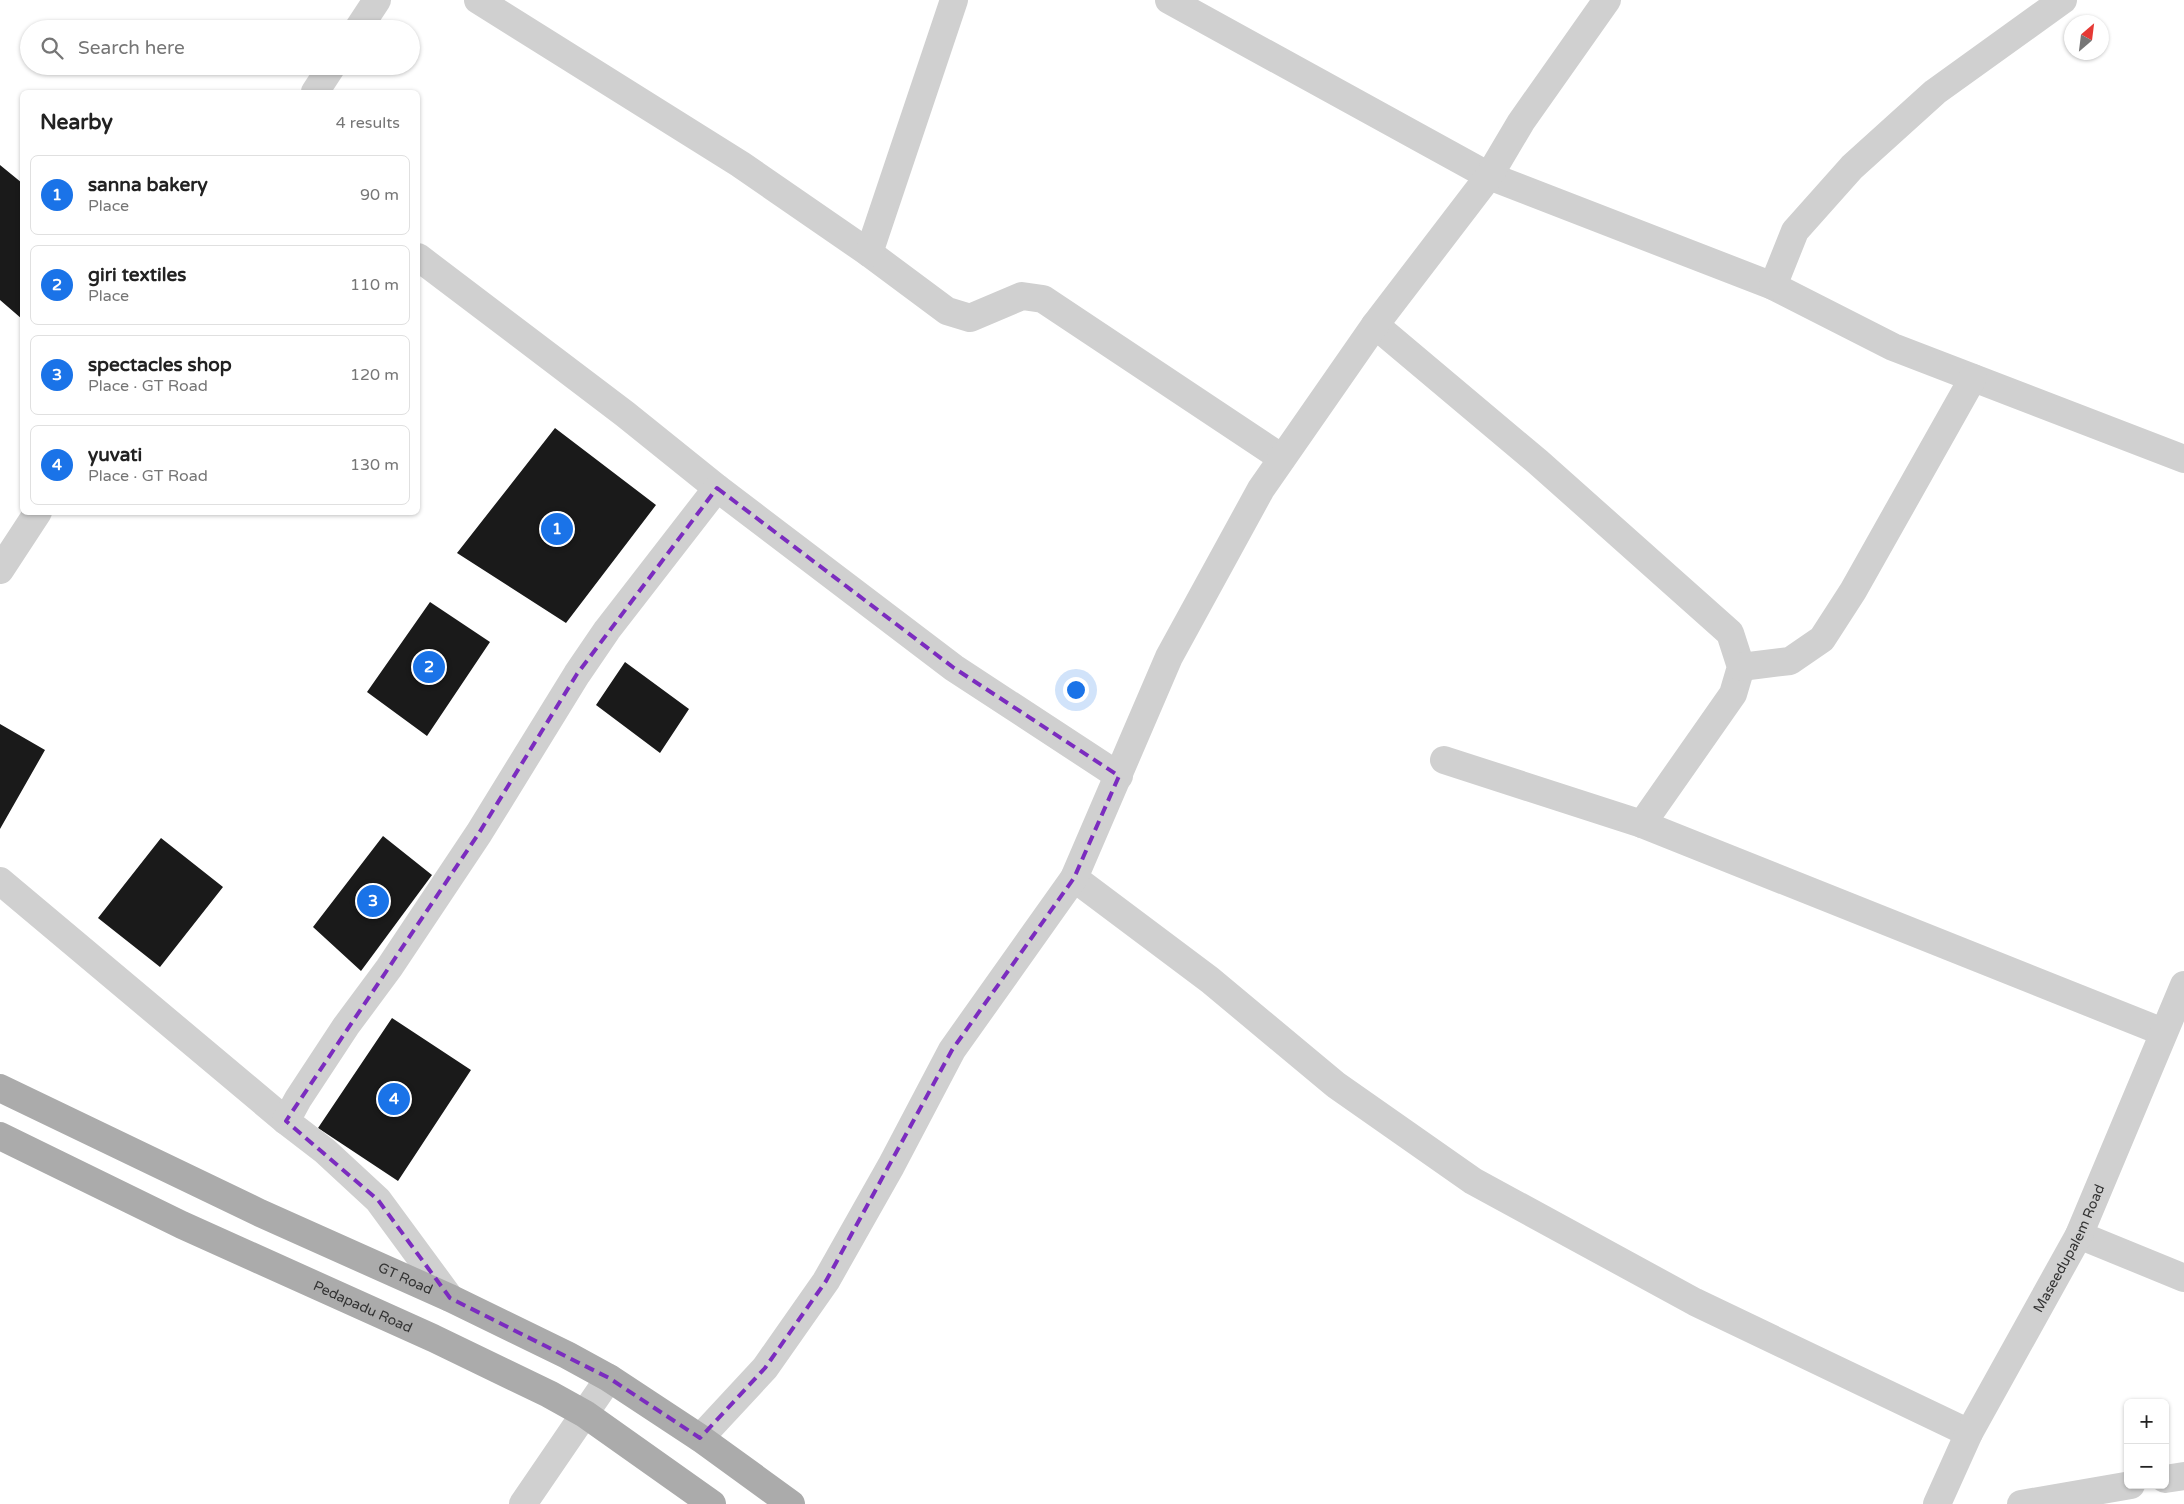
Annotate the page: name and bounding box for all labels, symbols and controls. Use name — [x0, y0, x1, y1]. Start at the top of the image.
north arrow — [2064, 15, 2109, 60]
search box — [20, 20, 420, 75]
icon: search — [38, 34, 66, 62]
text: Search here — [78, 37, 185, 59]
text: Nearby — [40, 110, 113, 135]
text: 4 results — [336, 113, 400, 133]
text: sanna bakery — [88, 174, 208, 196]
text: 1 — [52, 185, 62, 205]
text: 90 m — [360, 185, 399, 205]
text: Place — [88, 196, 129, 216]
text: giri textiles — [88, 264, 186, 286]
text: 2 — [52, 275, 62, 295]
text: 110 m — [350, 275, 399, 295]
text: Place — [88, 286, 129, 306]
text: spectacles shop — [88, 354, 232, 376]
text: 3 — [52, 365, 62, 385]
text: 120 m — [350, 365, 399, 385]
text: Place · GT Road — [88, 376, 208, 396]
text: yuvati — [88, 444, 142, 466]
text: 4 — [52, 455, 62, 475]
text: 130 m — [350, 455, 399, 475]
text: Place · GT Road — [88, 466, 208, 486]
pin: 1 — [541, 510, 573, 548]
pin: 2 — [413, 648, 445, 686]
your location — [1063, 677, 1089, 703]
pin: 3 — [357, 882, 389, 920]
pin: 4 — [378, 1080, 410, 1118]
street label: Maseedupalem Road — [2029, 1182, 2108, 1315]
street label: GT Road — [376, 1259, 436, 1298]
street label: Pedapadu Road — [311, 1277, 415, 1336]
map controls — [2124, 1399, 2169, 1489]
button: + — [2124, 1399, 2169, 1444]
button: − — [2124, 1444, 2169, 1489]

